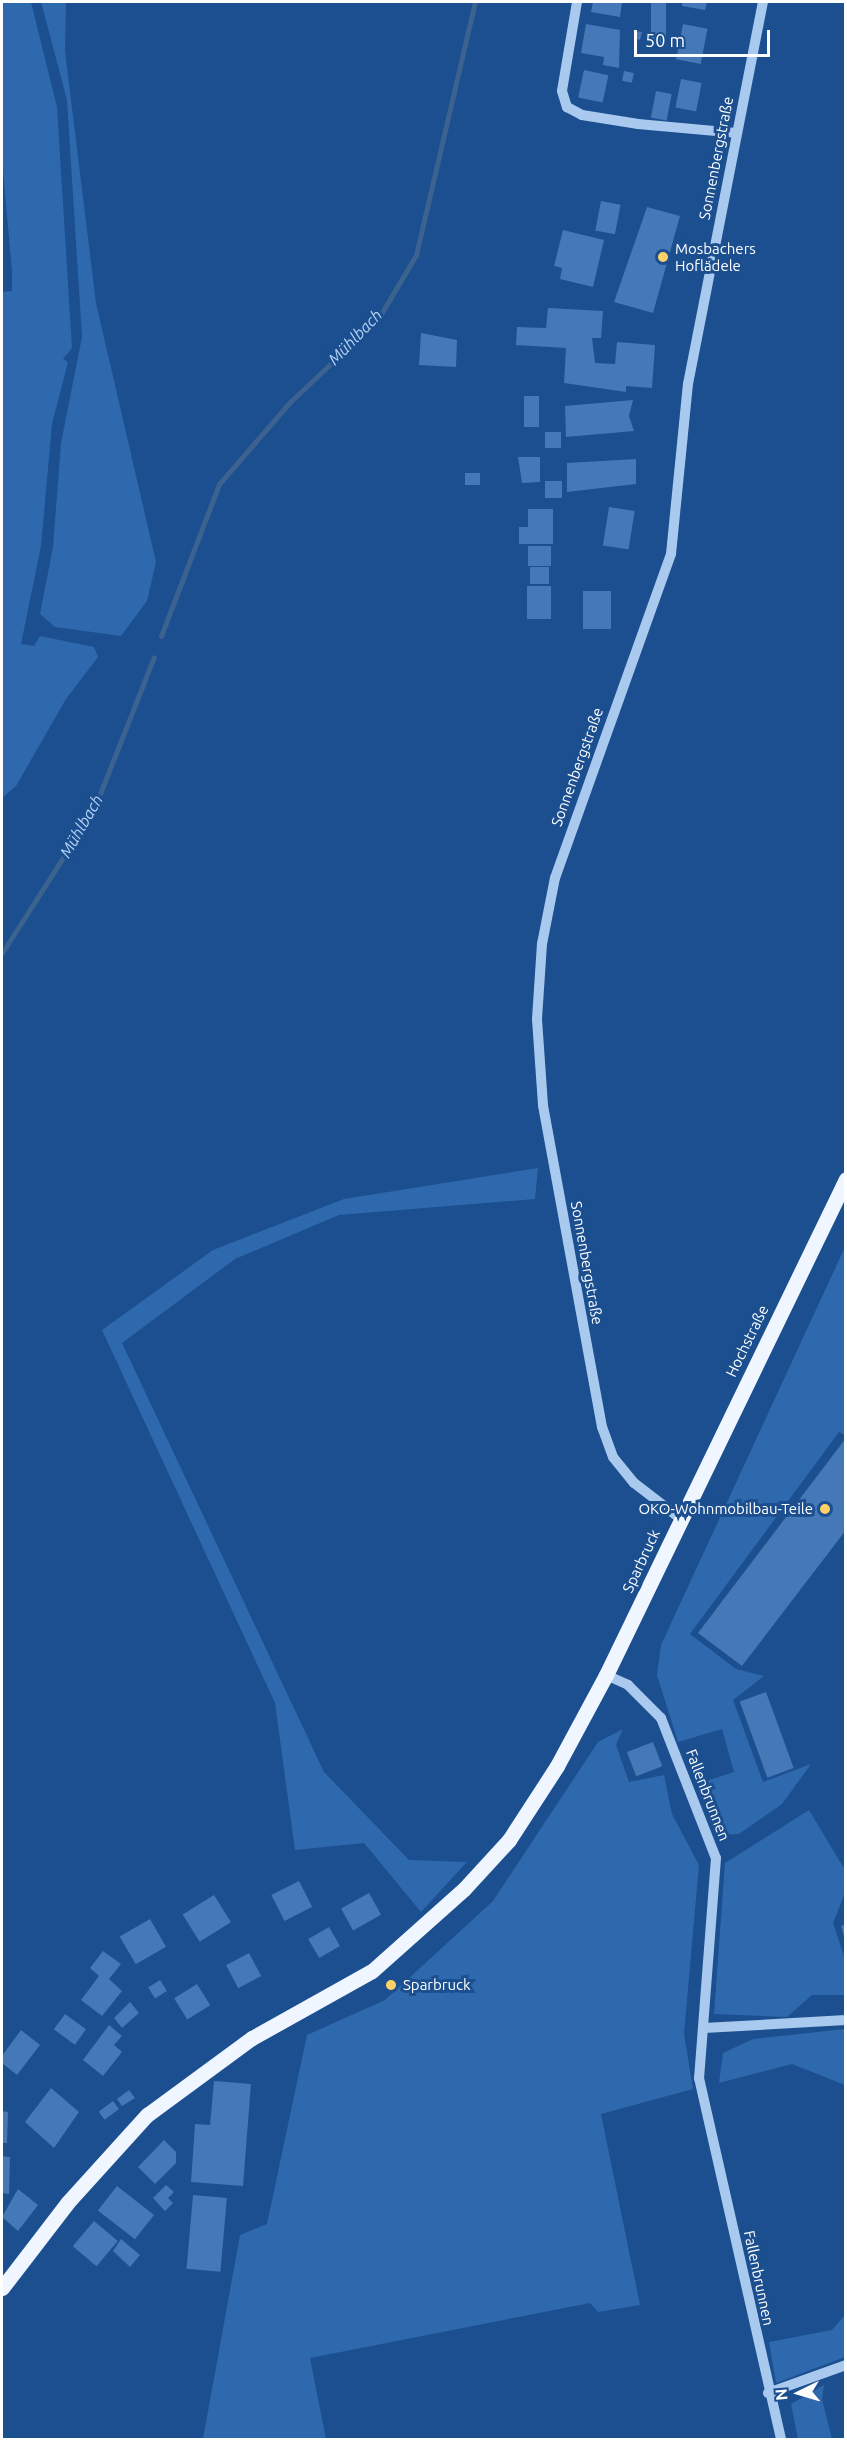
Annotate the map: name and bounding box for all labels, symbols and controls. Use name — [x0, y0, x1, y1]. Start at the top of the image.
scale bar — [637, 18, 774, 56]
text: 50 m — [645, 30, 685, 50]
street label: Sonnenbergstraße — [695, 95, 737, 221]
place label: Mosbachers Hoflädele — [675, 239, 756, 274]
marker: Mosbachers Hoflädele — [656, 250, 670, 264]
water label: Mühlbach — [324, 305, 386, 369]
street label: Sonnenbergstraße — [547, 705, 607, 829]
water label: Mühlbach — [55, 791, 107, 861]
street label: Sonnenbergstraße — [567, 1200, 607, 1326]
street label: Hochstraße — [722, 1302, 772, 1380]
place label: OKO-Wohnmobilbau-Teile — [638, 1500, 813, 1518]
marker: OKO-Wohnmobilbau-Teile — [818, 1502, 832, 1516]
street label: Sparbruck — [619, 1527, 663, 1595]
street label: Fallenbrunnen — [682, 1747, 734, 1843]
place label: Sparbruck — [403, 1976, 471, 1994]
marker: Sparbruck — [384, 1978, 398, 1992]
street label: Fallenbrunnen — [740, 2229, 778, 2327]
north arrow — [769, 2363, 829, 2423]
text: N — [772, 2388, 791, 2401]

